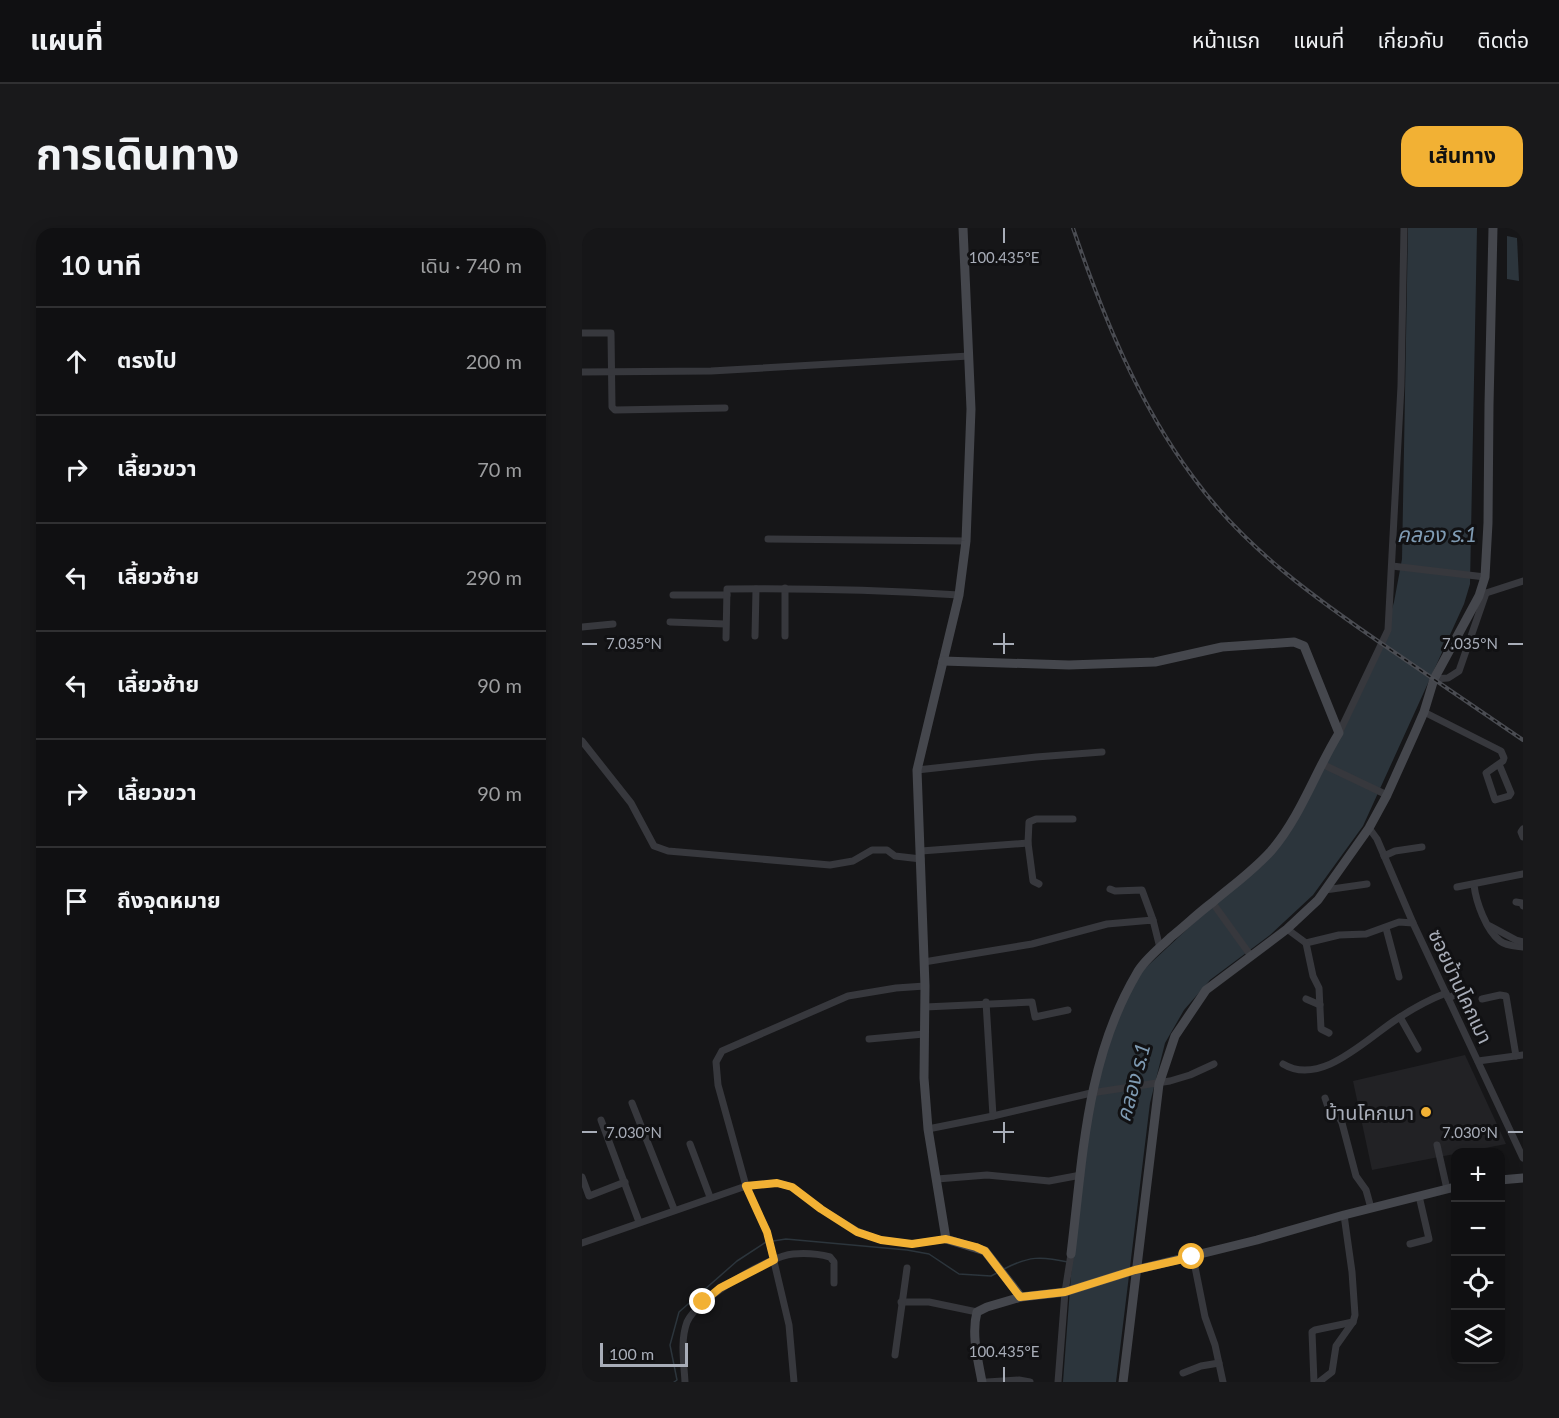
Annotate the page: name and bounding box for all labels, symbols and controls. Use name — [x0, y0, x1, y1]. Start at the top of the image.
text: แผนที่ — [30, 22, 103, 56]
text: หน้าแรก — [1192, 27, 1260, 52]
text: แผนที่ — [1293, 27, 1344, 52]
text: เกี่ยวกับ — [1377, 27, 1444, 52]
text: ติดต่อ — [1477, 27, 1529, 52]
button: เส้นทาง — [1401, 126, 1523, 187]
text: การเดินทาง — [36, 128, 239, 178]
text: 100.435°E — [969, 248, 1039, 266]
text: 10 นาที — [60, 249, 141, 281]
text: เดิน · 740 m — [420, 253, 522, 277]
icon: ahead — [60, 345, 93, 378]
text: ตรงไป — [117, 346, 177, 373]
text: 200 m — [466, 349, 522, 373]
icon: right — [60, 453, 93, 486]
text: เลี้ยวขวา — [117, 454, 197, 481]
text: 70 m — [477, 457, 522, 481]
water label: คลอง ร.1 — [1397, 521, 1477, 546]
icon: left — [60, 561, 93, 594]
text: เลี้ยวซ้าย — [117, 562, 199, 589]
text: 290 m — [466, 565, 522, 589]
text: 7.035°N — [606, 634, 662, 652]
text: 7.035°N — [1442, 634, 1498, 652]
icon: left — [60, 669, 93, 702]
text: เลี้ยวซ้าย — [117, 670, 199, 697]
text: 90 m — [477, 673, 522, 697]
icon: right — [60, 777, 93, 810]
text: เลี้ยวขวา — [117, 778, 197, 805]
text: 90 m — [477, 781, 522, 805]
icon: arrive — [60, 885, 93, 918]
text: ถึงจุดหมาย — [117, 886, 221, 913]
street label: ซอยบ้านโคกเมา — [1424, 925, 1498, 1047]
water label: คลอง ร.1 — [1110, 1040, 1154, 1124]
place label: บ้านโคกเมา — [1325, 1100, 1414, 1124]
marker: บ้านโคกเมา — [1419, 1105, 1433, 1119]
text: 7.030°N — [606, 1123, 662, 1141]
text: 7.030°N — [1442, 1123, 1498, 1141]
map controls — [1451, 1148, 1505, 1364]
button: + — [1451, 1148, 1505, 1202]
button: − — [1451, 1202, 1505, 1256]
route start — [1178, 1243, 1204, 1269]
button: locate — [1451, 1256, 1505, 1310]
route end — [689, 1288, 715, 1314]
button: layers — [1451, 1310, 1505, 1364]
scale bar — [600, 1340, 688, 1368]
text: 100.435°E — [969, 1342, 1039, 1360]
text: 100 m — [609, 1344, 654, 1363]

